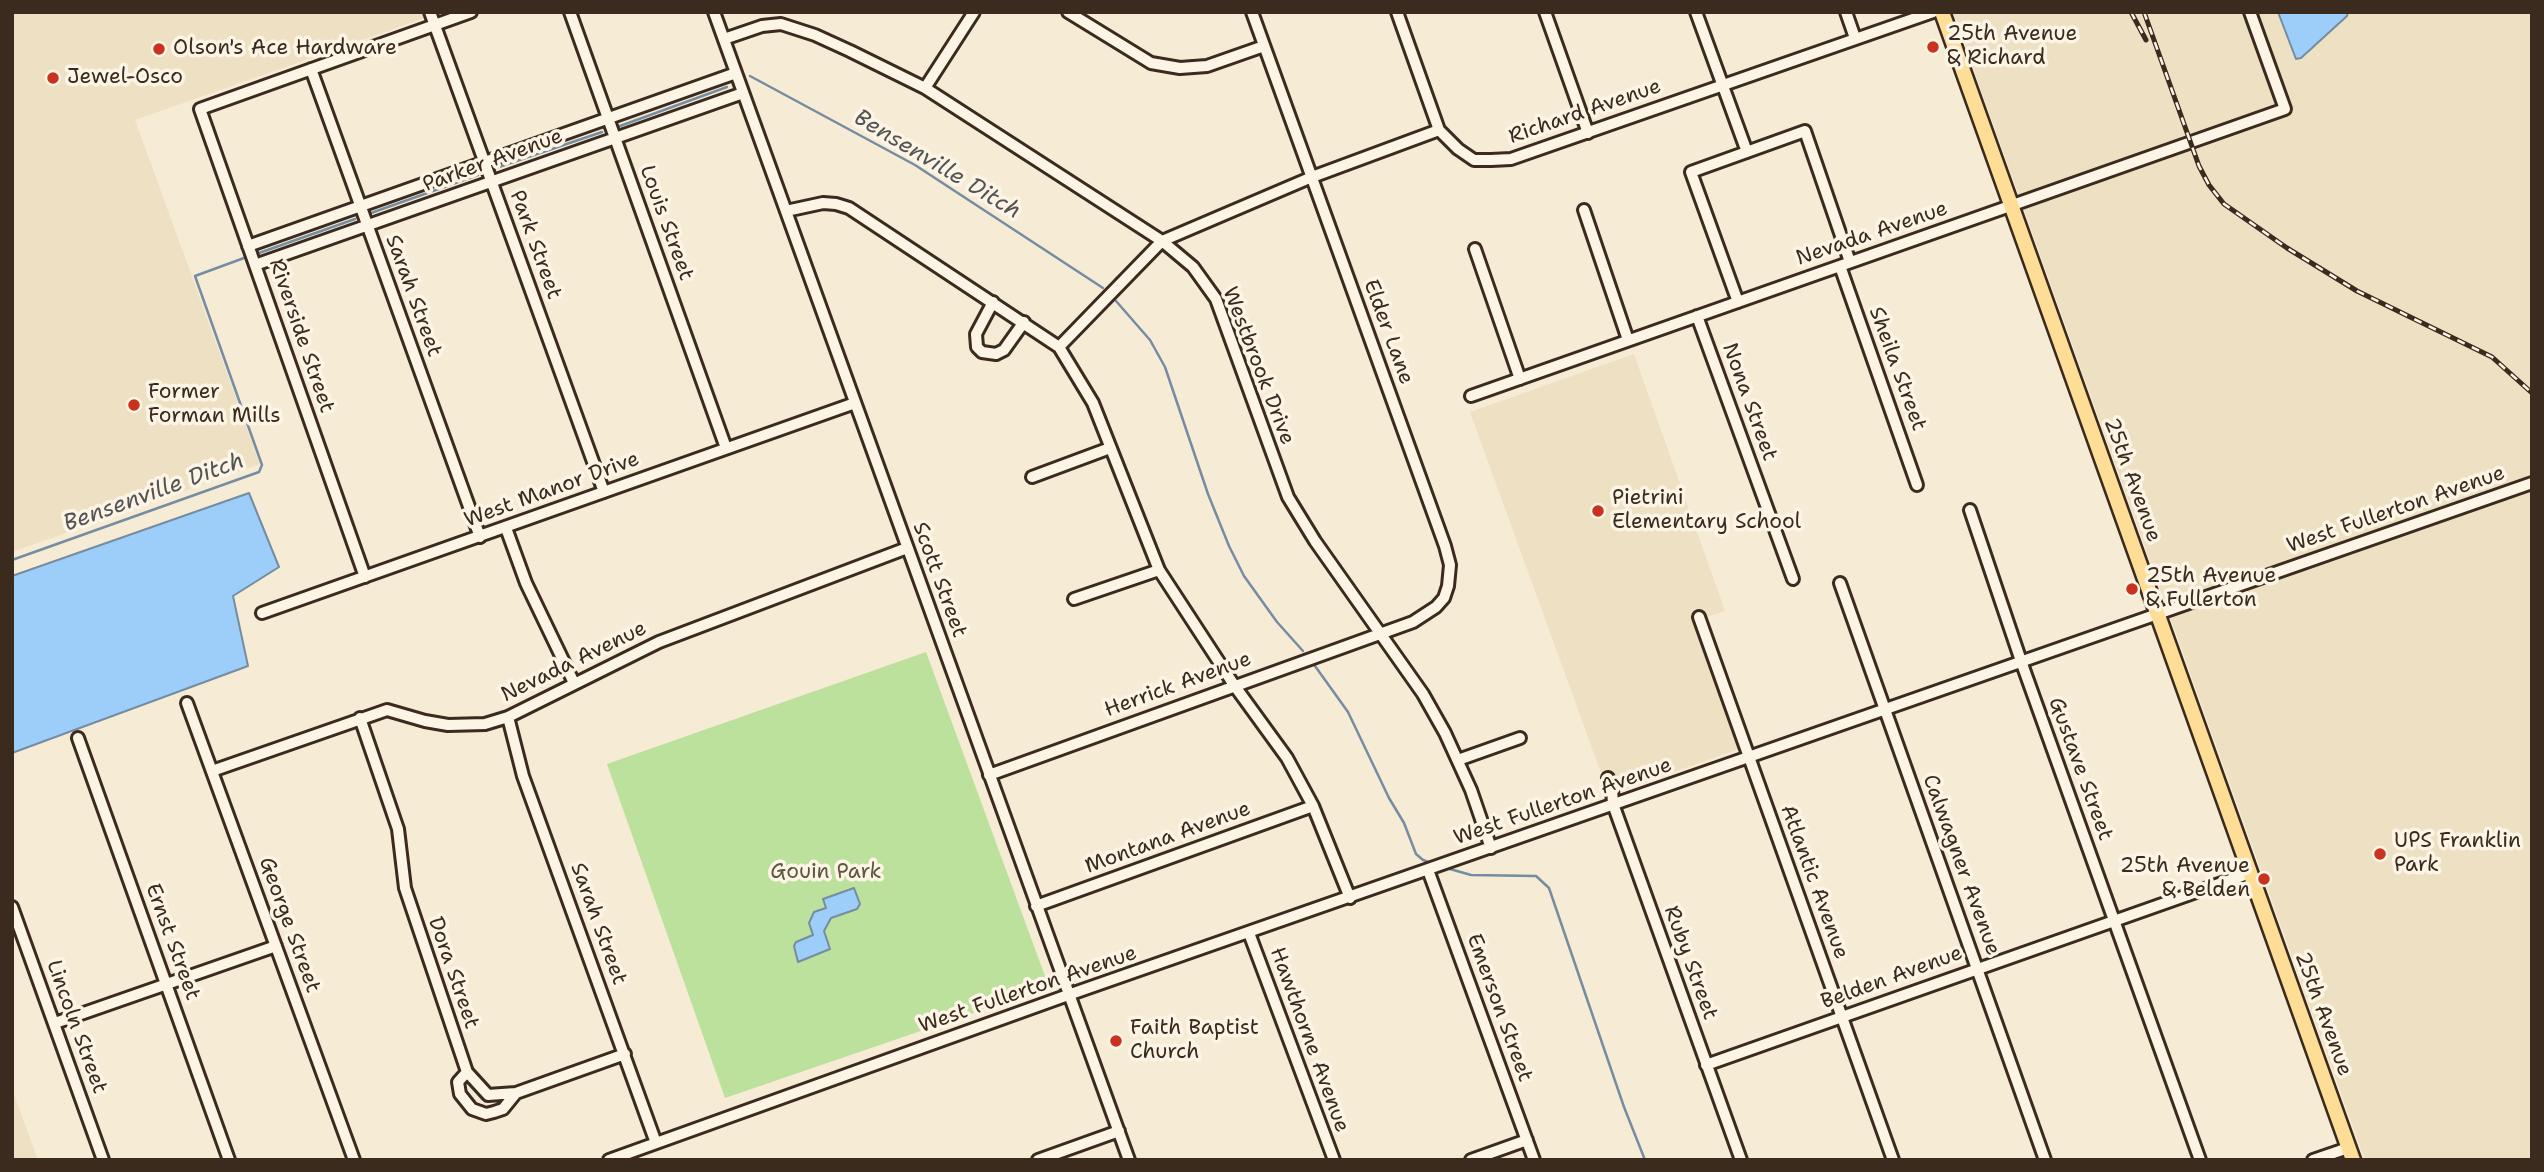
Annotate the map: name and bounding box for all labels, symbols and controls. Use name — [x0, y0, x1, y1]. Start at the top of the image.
place label: 25th Avenue & Richard — [1947, 22, 2077, 72]
place label: Olson's Ace Hardware — [173, 36, 397, 62]
marker: 25th Avenue & Richard — [1925, 39, 1941, 55]
marker: Olson's Ace Hardware — [151, 41, 167, 57]
place label: Jewel-Osco — [67, 65, 183, 91]
marker: Jewel-Osco — [45, 70, 61, 86]
street label: Richard Avenue — [1506, 74, 1664, 150]
water label: Bensenville Ditch — [849, 104, 1025, 226]
street label: Parker Avenue — [420, 124, 566, 198]
street label: Louis Street — [634, 162, 698, 284]
street label: Park Street — [504, 187, 566, 303]
street label: Nevada Avenue — [1793, 196, 1951, 272]
street label: Sarah Street — [379, 232, 447, 360]
street label: Riverside Street — [263, 256, 339, 416]
street label: Elder Lane — [1357, 276, 1419, 388]
street label: Westbrook Drive — [1216, 284, 1300, 448]
street label: Sheila Street — [1863, 304, 1931, 434]
street label: Nona Street — [1716, 340, 1782, 464]
place label: Former Forman Mills — [148, 380, 281, 430]
marker: Former Forman Mills — [126, 397, 142, 413]
street label: 25th Avenue — [2098, 414, 2166, 546]
street label: West Manor Drive — [461, 447, 643, 533]
water label: Bensenville Ditch — [60, 448, 248, 538]
street label: West Fullerton Avenue — [2284, 461, 2508, 559]
place label: Pietrini Elementary School — [1612, 486, 1801, 536]
marker: Pietrini Elementary School — [1590, 503, 1606, 519]
street label: Scott Street — [906, 519, 972, 641]
place label: 25th Avenue & Fullerton — [2146, 564, 2276, 614]
marker: 25th Avenue & Fullerton — [2124, 581, 2140, 597]
street label: Nevada Avenue — [497, 616, 651, 708]
street label: Herrick Avenue — [1101, 647, 1255, 723]
street label: Gustave Street — [2042, 694, 2118, 844]
street label: West Fullerton Avenue — [1451, 753, 1675, 851]
street label: Calwagner Avenue — [1917, 771, 2005, 959]
street label: Montana Avenue — [1082, 796, 1254, 880]
street label: Atlantic Avenue — [1774, 801, 1854, 963]
place label: UPS Franklin Park — [2394, 829, 2521, 879]
marker: UPS Franklin Park — [2372, 846, 2388, 862]
street label: George Street — [253, 854, 325, 996]
place label: 25th Avenue & Belden — [2120, 854, 2250, 904]
street label: Sarah Street — [564, 860, 632, 988]
park label: Gouin Park — [770, 860, 882, 886]
marker: 25th Avenue & Belden — [2256, 871, 2272, 887]
street label: Ernst Street — [139, 880, 205, 1004]
street label: Ruby Street — [1658, 903, 1722, 1023]
street label: Dora Street — [422, 914, 484, 1032]
street label: Emerson Street — [1461, 931, 1537, 1085]
street label: West Fullerton Avenue — [916, 941, 1140, 1039]
street label: Belden Avenue — [1818, 941, 1966, 1015]
street label: Hawthorne Avenue — [1264, 944, 1354, 1136]
street label: 25th Avenue — [2289, 948, 2357, 1080]
street label: Lincoln Street — [40, 957, 112, 1097]
place label: Faith Baptist Church — [1130, 1016, 1259, 1066]
marker: Faith Baptist Church — [1108, 1033, 1124, 1049]

